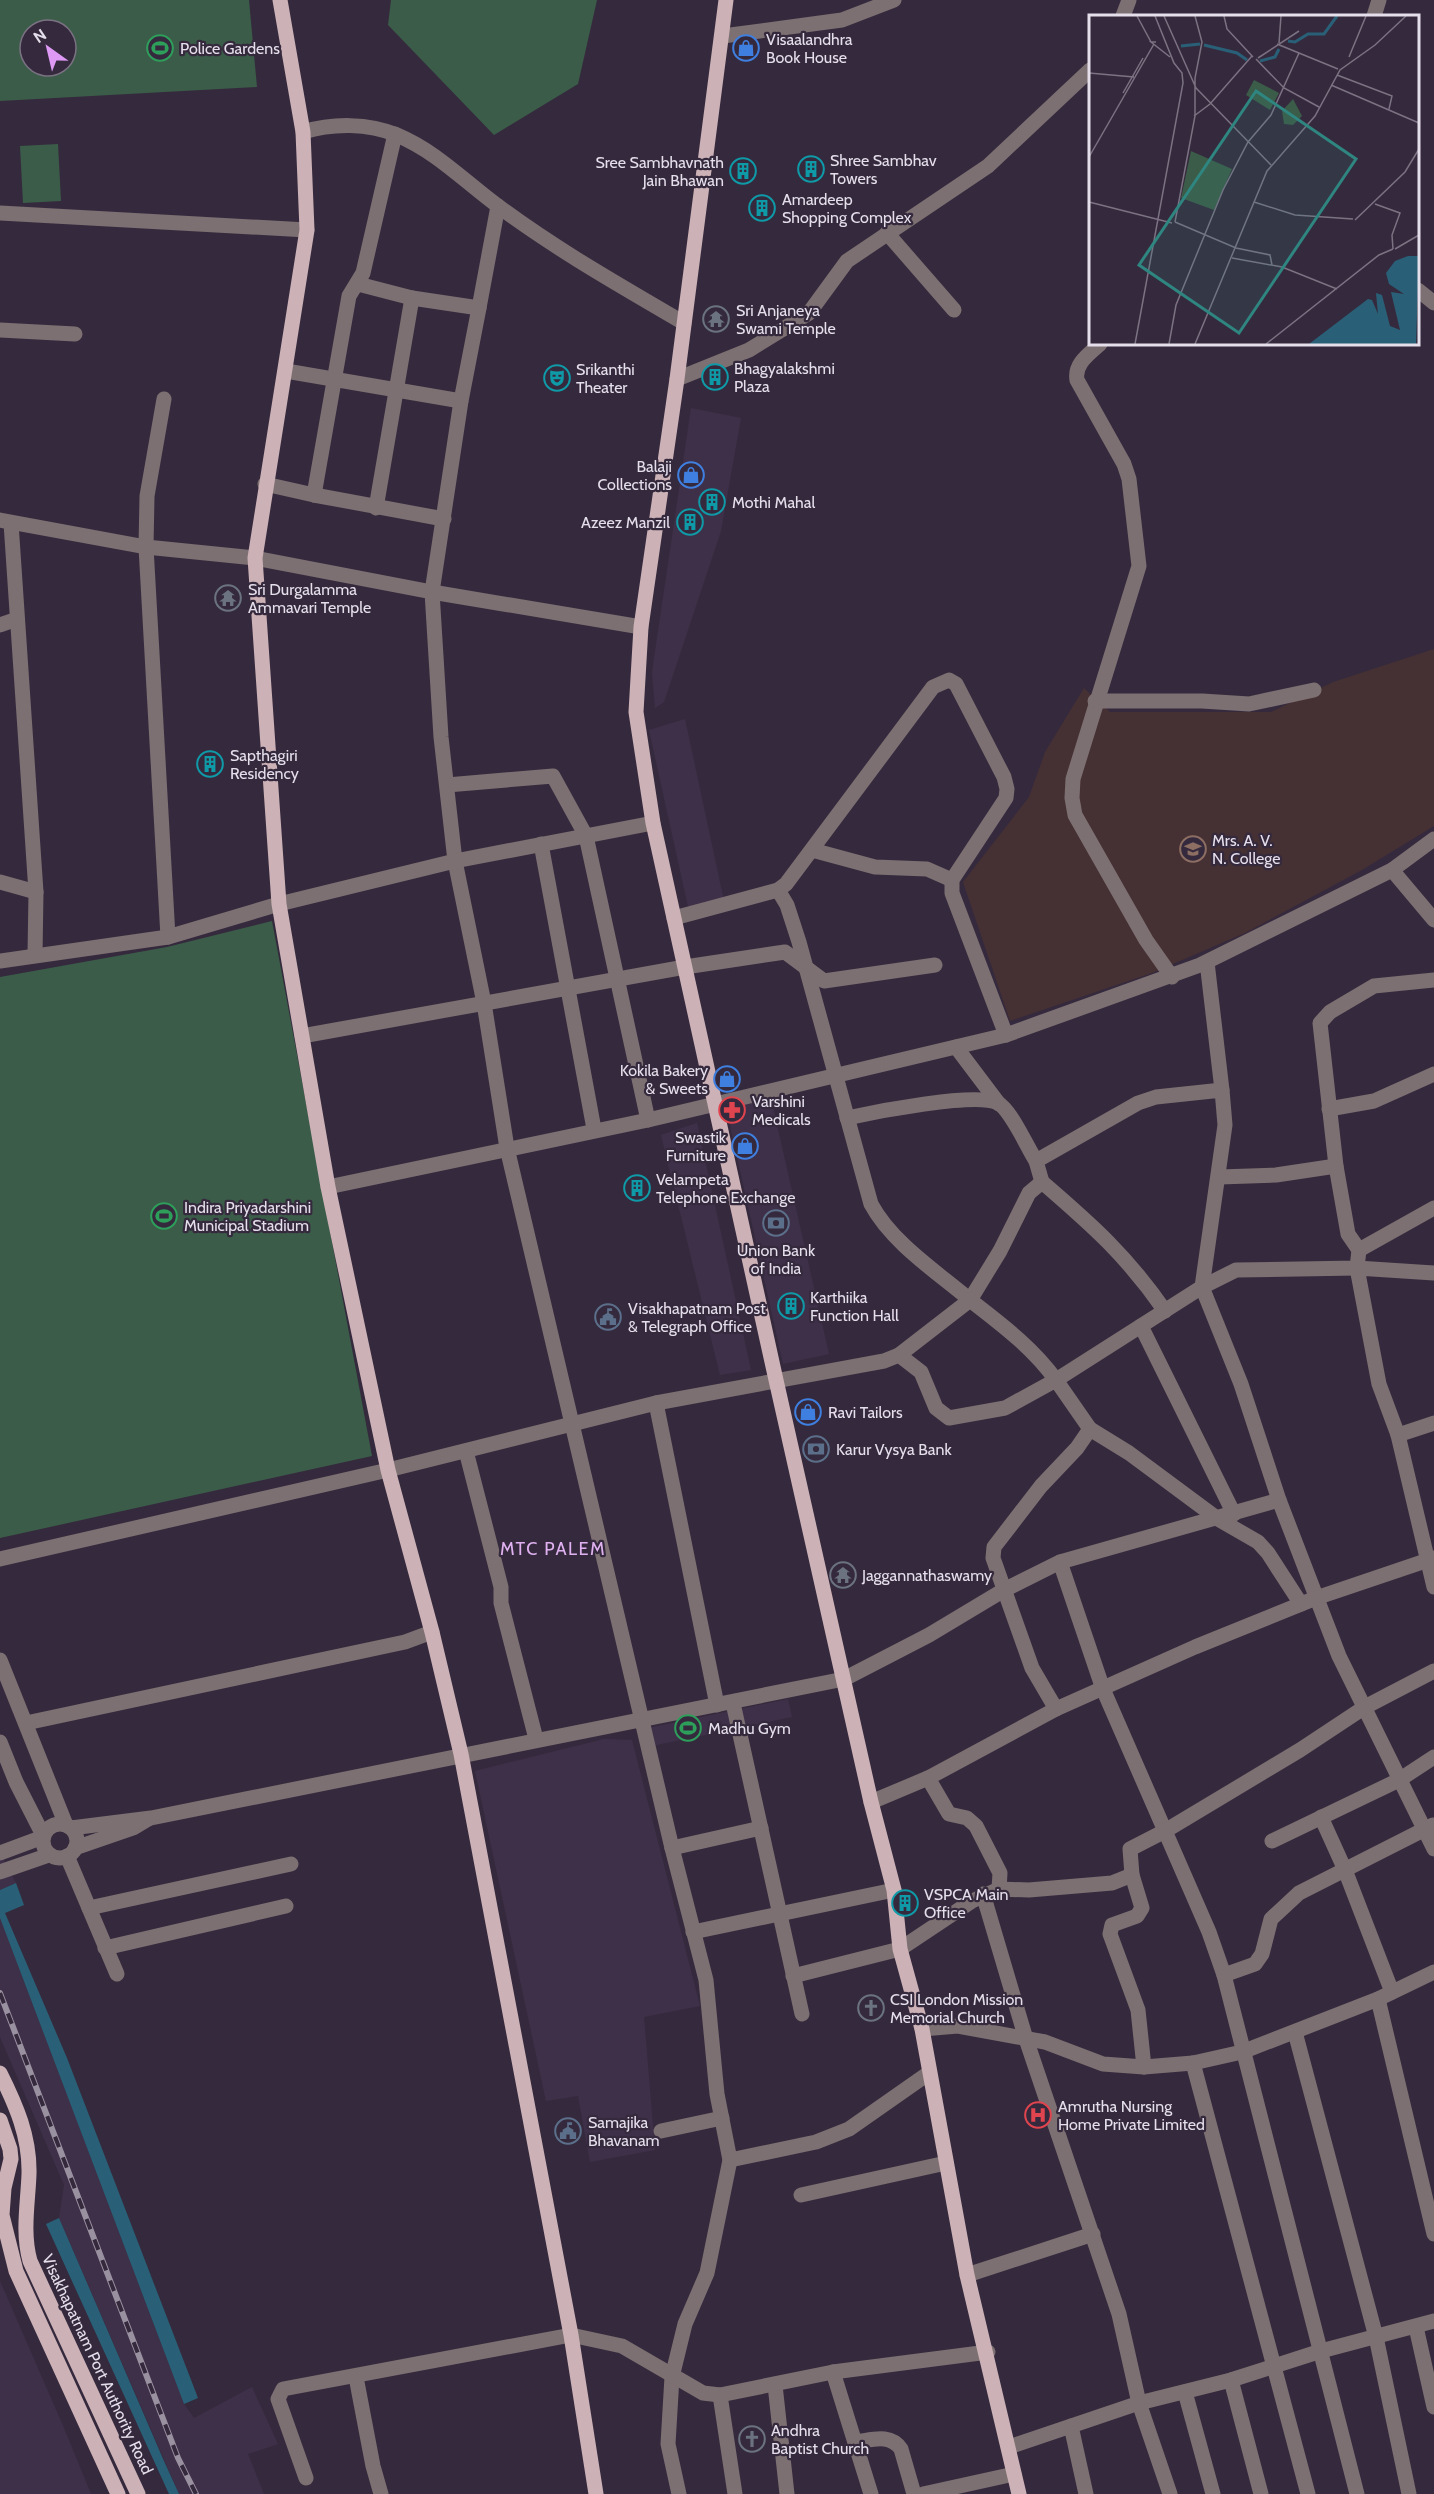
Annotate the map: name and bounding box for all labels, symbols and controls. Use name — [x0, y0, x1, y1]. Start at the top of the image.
inset map — [1089, 15, 1419, 345]
north arrow — [18, 18, 78, 78]
text: N — [30, 25, 50, 47]
place label: Visaalandhra Book House — [766, 30, 853, 67]
sports icon: Police Gardens — [145, 33, 175, 63]
shop icon: Visaalandhra Book House — [731, 33, 761, 63]
place label: Police Gardens — [180, 39, 280, 58]
place label: Shree Sambhav Towers — [830, 151, 937, 188]
place label: Sree Sambhavnath Jain Bhawan — [596, 153, 724, 190]
building icon: Shree Sambhav Towers — [796, 154, 826, 184]
building icon: Sree Sambhavnath Jain Bhawan — [728, 156, 758, 186]
place label: Amardeep Shopping Complex — [782, 190, 912, 227]
building icon: Amardeep Shopping Complex — [747, 193, 777, 223]
place label: Sri Anjaneya Swami Temple — [736, 301, 836, 338]
temple icon: Sri Anjaneya Swami Temple — [701, 304, 731, 334]
place label: Bhagyalakshmi Plaza — [734, 359, 835, 396]
place label: Srikanthi Theater — [576, 360, 635, 397]
building icon: Bhagyalakshmi Plaza — [700, 362, 730, 392]
theatre icon: Srikanthi Theater — [542, 363, 572, 393]
place label: Balaji Collections — [597, 457, 672, 494]
shop icon: Balaji Collections — [676, 460, 706, 490]
building icon: Mothi Mahal — [697, 487, 727, 517]
place label: Mothi Mahal — [732, 493, 815, 512]
building icon: Azeez Manzil — [675, 507, 705, 537]
place label: Azeez Manzil — [581, 513, 670, 532]
place label: Sri Durgalamma Ammavari Temple — [248, 580, 371, 617]
temple icon: Sri Durgalamma Ammavari Temple — [213, 583, 243, 613]
place label: Sapthagiri Residency — [230, 746, 299, 783]
building icon: Sapthagiri Residency — [195, 749, 225, 779]
place label: Mrs. A. V. N. College — [1212, 831, 1280, 868]
school or university icon: Mrs. A. V. N. College — [1178, 834, 1208, 864]
place label: Kokila Bakery & Sweets — [620, 1061, 708, 1098]
shop icon: Kokila Bakery & Sweets — [712, 1064, 742, 1094]
place label: Varshini Medicals — [752, 1092, 811, 1129]
pharmacy icon: Varshini Medicals — [717, 1095, 747, 1125]
place label: Swastik Furniture — [666, 1128, 727, 1165]
shop icon: Swastik Furniture — [730, 1131, 760, 1161]
place label: Velampeta Telephone Exchange — [656, 1170, 795, 1207]
building icon: Velampeta Telephone Exchange — [622, 1173, 652, 1203]
place label: Indira Priyadarshini Municipal Stadium — [184, 1198, 311, 1235]
sports icon: Indira Priyadarshini Municipal Stadium — [149, 1201, 179, 1231]
bank icon: Union Bank of India — [761, 1208, 791, 1238]
place label: Union Bank of India — [737, 1241, 816, 1278]
place label: Karthiika Function Hall — [810, 1288, 899, 1325]
building icon: Karthiika Function Hall — [776, 1291, 806, 1321]
place label: Visakhapatnam Post & Telegraph Office — [628, 1299, 766, 1336]
public building icon: Visakhapatnam Post & Telegraph Office — [593, 1302, 623, 1332]
shop icon: Ravi Tailors — [793, 1397, 823, 1427]
place label: Ravi Tailors — [828, 1403, 903, 1422]
bank icon: Karur Vysya Bank — [801, 1434, 831, 1464]
place label: Karur Vysya Bank — [836, 1440, 952, 1459]
district label: MTC PALEM — [500, 1538, 606, 1560]
temple icon: Jaggannathaswamy — [828, 1560, 858, 1590]
place label: Jaggannathaswamy — [861, 1566, 992, 1585]
sports icon: Madhu Gym — [673, 1713, 703, 1743]
place label: Madhu Gym — [708, 1719, 791, 1738]
place label: VSPCA Main Office — [924, 1885, 1009, 1922]
building icon: VSPCA Main Office — [890, 1888, 920, 1918]
place label: CSI London Mission Memorial Church — [890, 1990, 1023, 2027]
church icon: CSI London Mission Memorial Church — [856, 1993, 886, 2023]
place label: Amrutha Nursing Home Private Limited — [1058, 2097, 1205, 2134]
hospital icon: Amrutha Nursing Home Private Limited — [1023, 2100, 1053, 2130]
place label: Samajika Bhavanam — [588, 2113, 660, 2150]
public building icon: Samajika Bhavanam — [553, 2116, 583, 2146]
street label: Visakhapatnam Port Authority Road — [38, 2251, 157, 2477]
place label: Andhra Baptist Church — [771, 2421, 869, 2458]
church icon: Andhra Baptist Church — [737, 2424, 767, 2454]

